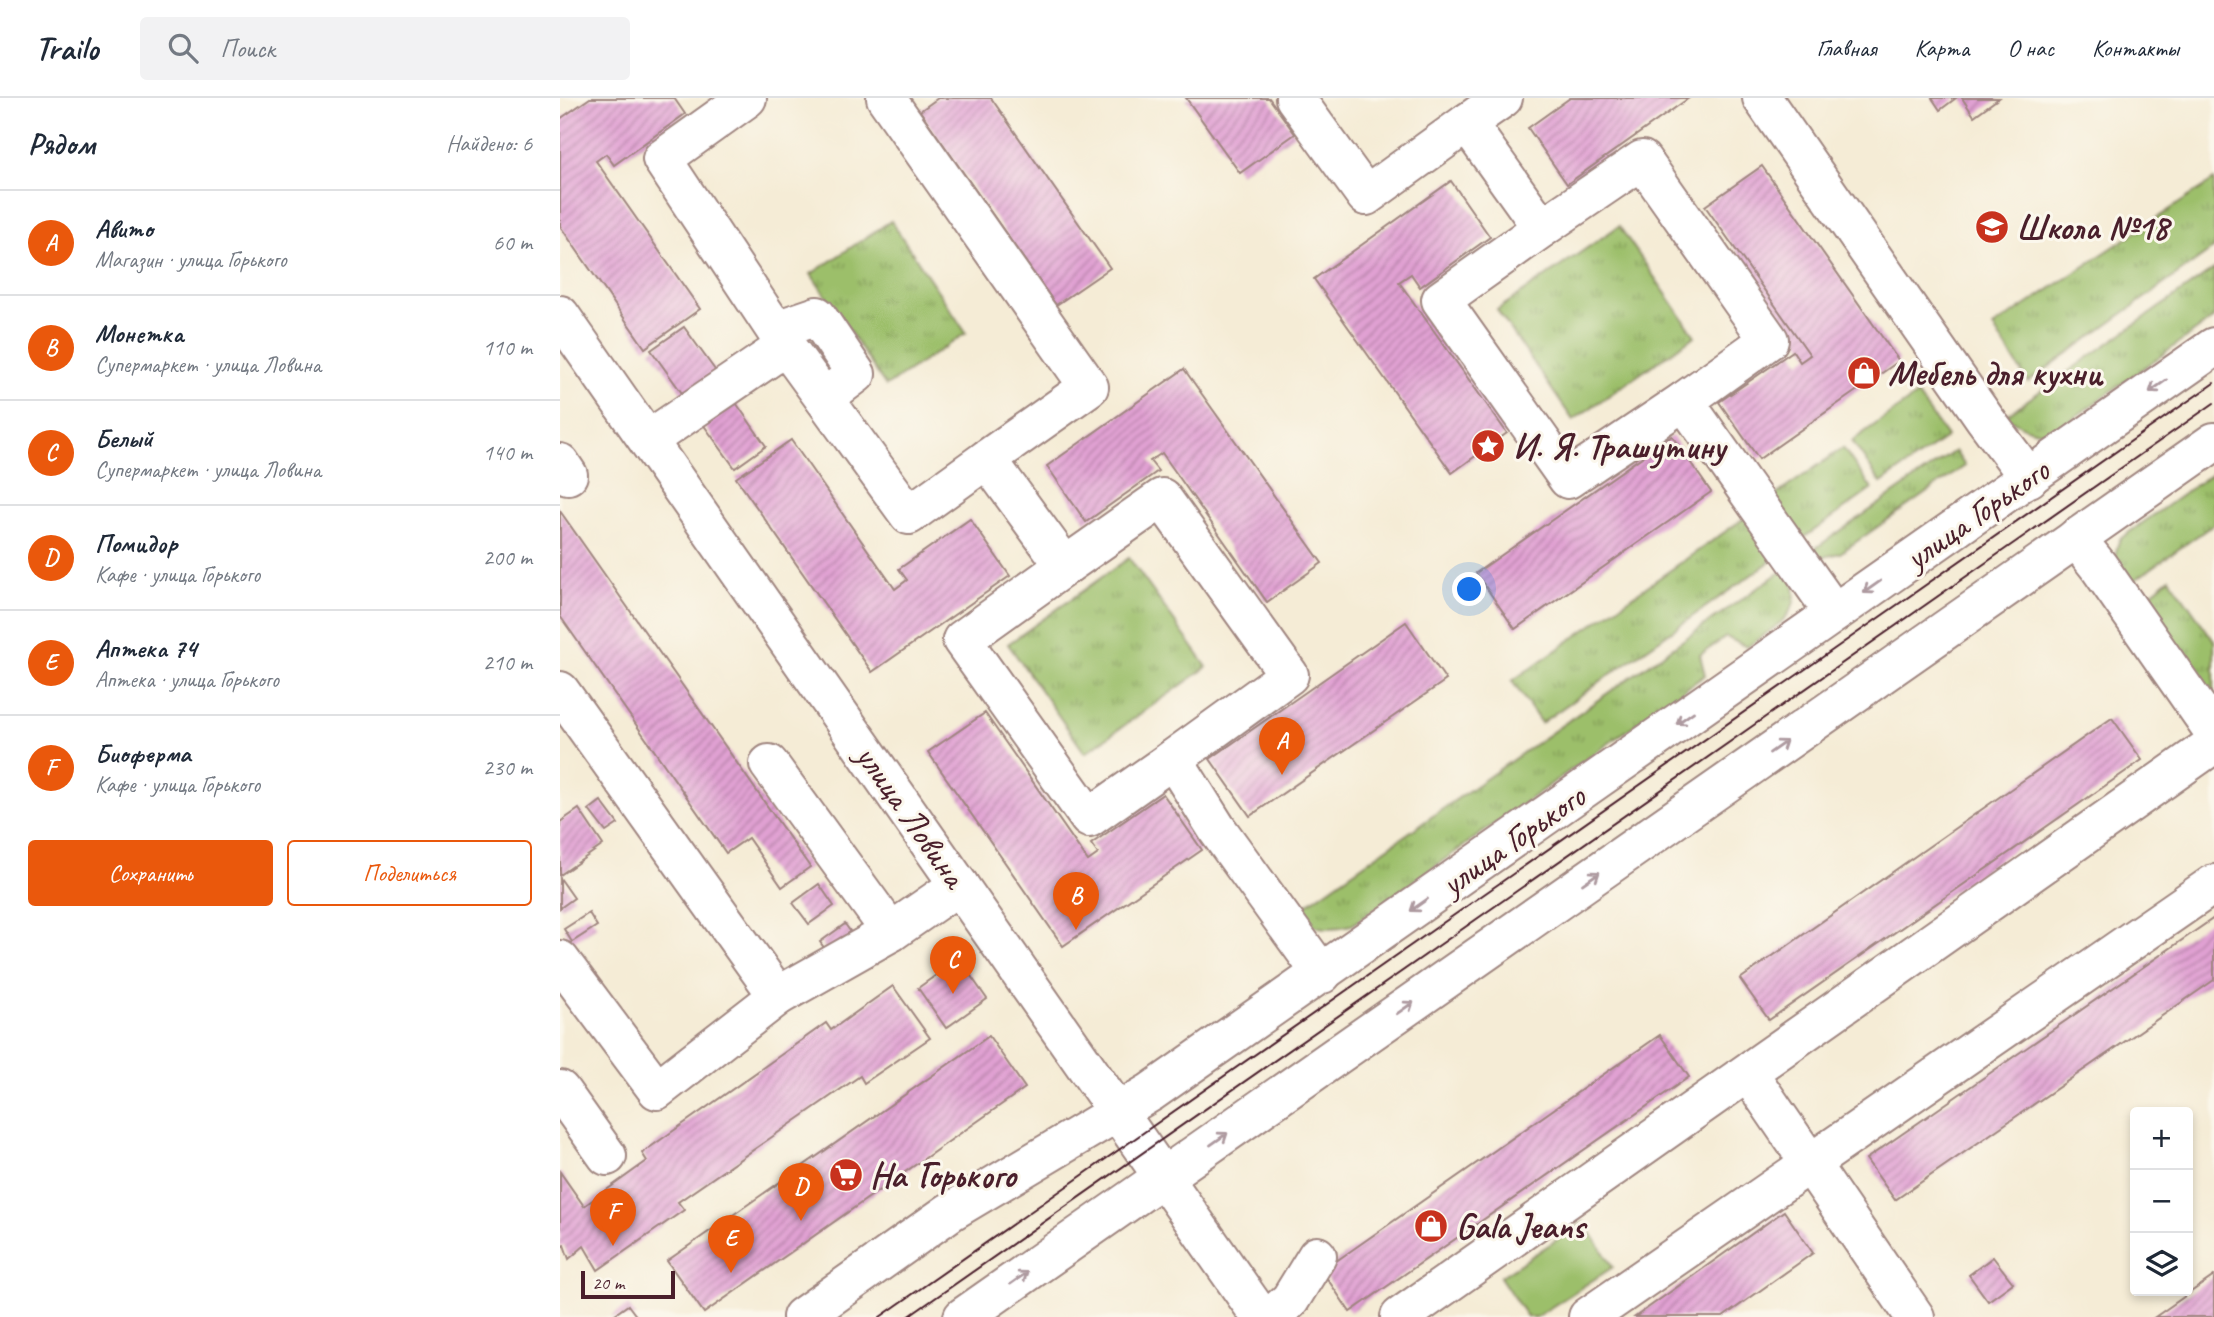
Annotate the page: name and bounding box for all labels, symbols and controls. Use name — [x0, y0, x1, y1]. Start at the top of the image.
search box — [140, 17, 630, 80]
text: Trailo — [35, 27, 98, 69]
icon: search — [164, 29, 202, 67]
text: Поиск — [220, 32, 275, 65]
text: Главная — [1816, 33, 1877, 63]
text: Карта — [1915, 33, 1969, 63]
text: О нас — [2007, 33, 2054, 63]
text: Контакты — [2092, 33, 2179, 63]
text: Рядом — [28, 125, 95, 163]
text: Найдено: 6 — [446, 129, 532, 158]
place label: Школа №18 — [2016, 205, 2173, 250]
school or university icon: Школа №18 — [1973, 208, 2011, 246]
text: Авито — [95, 212, 153, 245]
text: A — [45, 228, 57, 257]
text: 60 m — [493, 228, 532, 257]
text: Магазин · улица Горького — [95, 245, 287, 274]
text: Монетка — [95, 317, 183, 350]
text: B — [45, 333, 57, 362]
text: 110 m — [483, 333, 532, 362]
text: Супермаркет · улица Ловина — [95, 350, 321, 379]
place label: Мебель для кухни — [1888, 351, 2104, 396]
shop icon: Мебель для кухни — [1845, 354, 1883, 392]
one-way arrow — [2149, 379, 2168, 393]
text: Белый — [95, 422, 153, 455]
place label: И. Я. Трашутину — [1513, 424, 1728, 469]
place icon: И. Я. Трашутину — [1469, 427, 1507, 465]
text: C — [46, 438, 56, 467]
text: 140 m — [483, 438, 532, 467]
street label: улица Горького — [1894, 447, 2059, 581]
text: Супермаркет · улица Ловина — [95, 455, 321, 484]
text: Помидор — [95, 527, 177, 560]
text: D — [44, 543, 58, 572]
text: 200 m — [483, 543, 532, 572]
text: Кафе · улица Горького — [95, 560, 260, 589]
your location — [1452, 572, 1486, 606]
one-way arrow — [1863, 580, 1882, 594]
text: Аптека 74 — [95, 632, 197, 665]
text: E — [45, 648, 57, 677]
text: 210 m — [483, 648, 532, 677]
text: Аптека · улица Горького — [95, 665, 279, 694]
one-way arrow — [1676, 711, 1695, 725]
pin: A — [1259, 717, 1305, 775]
street label: улица Ловина — [844, 734, 978, 898]
text: Биоферма — [95, 737, 191, 770]
one-way arrow — [1768, 740, 1787, 754]
text: F — [46, 753, 56, 782]
text: 230 m — [483, 753, 532, 782]
text: Кафе · улица Горького — [95, 770, 260, 799]
street label: улица Горького — [1430, 773, 1595, 907]
button: Сохранить — [28, 840, 273, 906]
button: Поделиться — [287, 840, 532, 906]
one-way arrow — [1581, 871, 1600, 885]
pin: B — [1053, 872, 1099, 930]
one-way arrow — [1410, 898, 1429, 912]
pin: C — [930, 936, 976, 994]
one-way arrow — [1395, 1001, 1414, 1015]
map controls — [2130, 1107, 2193, 1296]
button: + — [2130, 1107, 2193, 1170]
one-way arrow — [1209, 1132, 1228, 1146]
place label: На Горького — [870, 1153, 1018, 1198]
supermarket icon: На Горького — [827, 1156, 865, 1194]
pin: D — [778, 1163, 824, 1221]
button: − — [2130, 1170, 2193, 1233]
pin: F — [590, 1188, 636, 1246]
place label: Gala Jeans — [1456, 1204, 1588, 1249]
shop icon: Gala Jeans — [1412, 1207, 1450, 1245]
pin: E — [708, 1215, 754, 1273]
button: layers — [2130, 1233, 2193, 1296]
scale bar — [581, 1268, 676, 1300]
text: 20 m — [592, 1271, 624, 1295]
one-way arrow — [1009, 1271, 1028, 1285]

